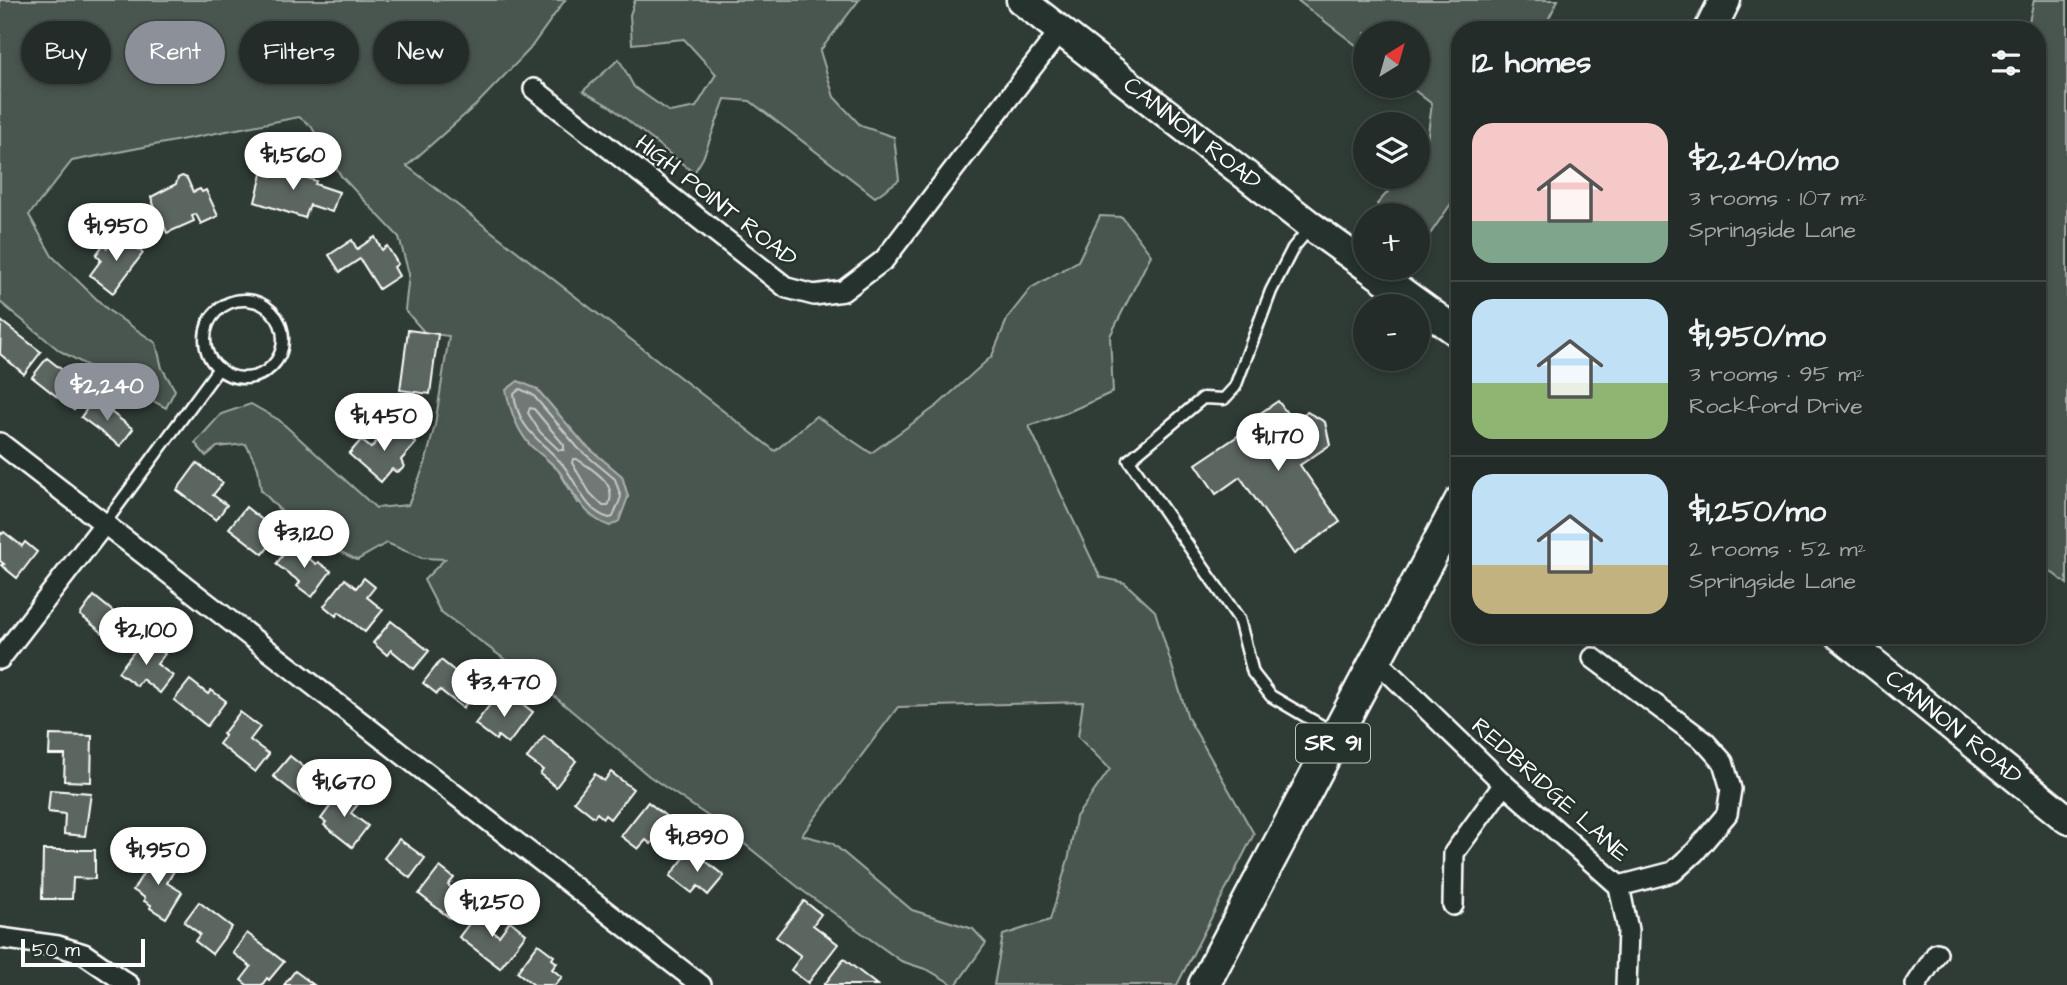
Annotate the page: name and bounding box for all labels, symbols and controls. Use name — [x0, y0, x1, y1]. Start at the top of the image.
chip: Buy — [21, 21, 111, 84]
chip: Rent — [125, 21, 225, 84]
chip: Filters — [239, 21, 359, 84]
chip: New — [373, 21, 469, 84]
north arrow — [1353, 21, 1430, 98]
map controls — [1353, 21, 1430, 371]
text: 12 homes — [1472, 42, 1591, 84]
icon: filters — [1987, 44, 2025, 82]
street label: CANNON ROAD — [1116, 69, 1269, 198]
button: layers — [1353, 112, 1430, 189]
street label: HIGH POINT ROAD — [628, 127, 804, 275]
pin: $1,560 — [236, 132, 350, 192]
text: $1,560 — [260, 139, 326, 171]
text: $2,240/mo — [1689, 140, 1839, 182]
icon: home — [1528, 151, 1612, 235]
text: 3 rooms · 107 m² — [1689, 182, 1867, 214]
button: + — [1353, 203, 1430, 280]
pin: $1,950 — [59, 204, 173, 263]
text: $1,950 — [84, 210, 148, 242]
text: Springside Lane — [1689, 214, 1856, 246]
button: − — [1353, 294, 1430, 371]
text: $1,950/mo — [1689, 316, 1826, 358]
icon: home — [1528, 327, 1612, 411]
text: 3 rooms · 95 m² — [1689, 358, 1865, 390]
pin: $2,240 — [50, 364, 164, 423]
text: $2,240 — [70, 370, 144, 402]
text: Rockford Drive — [1689, 390, 1863, 422]
pin: $1,450 — [327, 393, 441, 453]
text: $1,450 — [351, 400, 417, 432]
pin: $1,170 — [1221, 414, 1335, 473]
text: $1,170 — [1252, 420, 1304, 452]
text: $1,250/mo — [1689, 491, 1826, 533]
icon: home — [1528, 502, 1612, 586]
pin: $3,120 — [247, 510, 361, 570]
text: $3,120 — [274, 517, 334, 549]
text: 2 rooms · 52 m² — [1689, 533, 1866, 565]
text: Springside Lane — [1689, 565, 1856, 597]
pin: $2,100 — [89, 608, 203, 667]
text: $2,100 — [115, 614, 177, 646]
pin: $3,470 — [447, 660, 561, 719]
street label: CANNON ROAD — [1878, 662, 2029, 793]
text: $3,470 — [468, 666, 540, 698]
street label: REDBRIDGE LANE — [1464, 710, 1636, 870]
road number: SR 91 — [1296, 723, 1370, 762]
pin: $1,670 — [287, 760, 401, 819]
text: $1,670 — [313, 766, 375, 798]
pin: $1,890 — [640, 814, 754, 874]
text: $1,890 — [666, 821, 728, 853]
pin: $1,950 — [101, 828, 215, 887]
text: $1,950 — [126, 834, 190, 866]
pin: $1,250 — [435, 880, 549, 939]
text: $1,250 — [460, 886, 524, 918]
scale bar — [21, 936, 145, 968]
text: 50 m — [32, 937, 80, 964]

